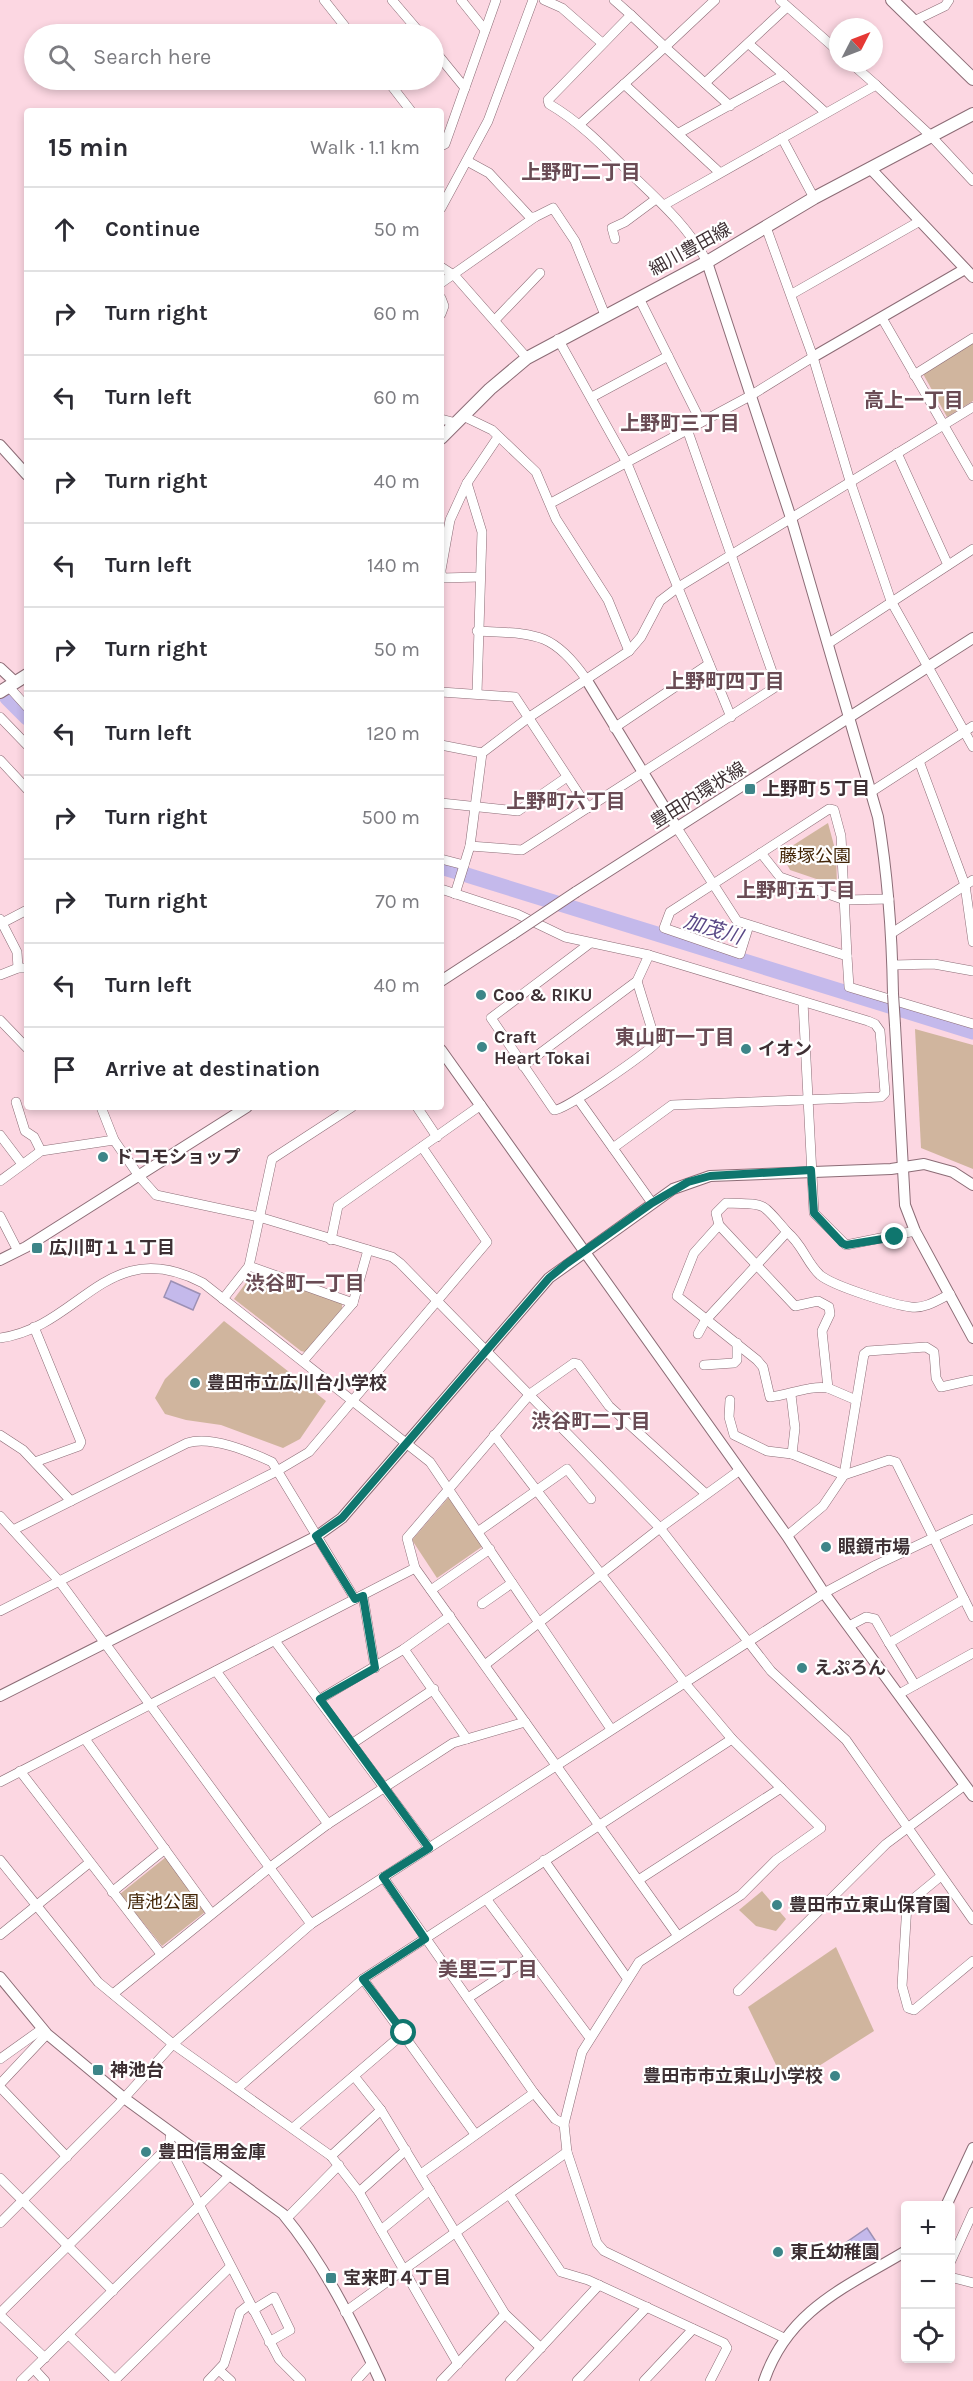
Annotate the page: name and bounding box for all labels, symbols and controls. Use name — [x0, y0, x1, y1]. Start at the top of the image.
north arrow — [829, 18, 883, 72]
search box — [24, 24, 444, 90]
icon: search — [45, 41, 78, 74]
text: Search here — [93, 44, 211, 70]
text: 15 min — [48, 132, 128, 163]
text: Walk · 1.1 km — [310, 136, 420, 159]
district label: 上野町二丁目 — [521, 161, 641, 184]
icon: ahead — [48, 213, 81, 246]
text: Continue — [105, 216, 200, 242]
text: 50 m — [373, 218, 420, 241]
street label: 細川豊田線 — [645, 218, 735, 280]
icon: right — [48, 297, 81, 330]
text: Turn right — [105, 300, 208, 326]
text: 60 m — [373, 302, 420, 325]
icon: left — [48, 381, 81, 414]
text: Turn left — [105, 384, 192, 410]
text: 60 m — [373, 386, 420, 409]
district label: 高上一丁目 — [864, 389, 964, 412]
district label: 上野町三丁目 — [620, 412, 740, 435]
icon: right — [48, 465, 81, 498]
text: Turn right — [105, 468, 208, 494]
text: 40 m — [374, 470, 420, 493]
icon: left — [48, 549, 81, 582]
text: Turn left — [105, 552, 192, 578]
text: 140 m — [367, 554, 420, 577]
icon: right — [48, 633, 81, 666]
text: Turn right — [105, 636, 208, 662]
text: 50 m — [373, 638, 420, 661]
district label: 上野町四丁目 — [665, 670, 785, 693]
icon: left — [48, 717, 81, 750]
text: Turn left — [105, 720, 192, 746]
text: 120 m — [366, 722, 420, 745]
street label: 豊田内環状線 — [646, 757, 750, 833]
place label: 上野町５丁目 — [762, 778, 870, 800]
marker: 上野町５丁目 — [743, 782, 757, 796]
district label: 上野町六丁目 — [506, 790, 626, 813]
icon: right — [48, 801, 81, 834]
text: Turn right — [105, 804, 208, 830]
text: 500 m — [362, 806, 420, 829]
park label: 藤塚公園 — [779, 845, 851, 867]
district label: 上野町五丁目 — [736, 879, 856, 902]
icon: right — [48, 885, 81, 918]
text: Turn right — [105, 888, 208, 914]
text: 70 m — [375, 890, 420, 913]
water label: 加茂川 — [681, 909, 747, 949]
icon: left — [48, 969, 81, 1002]
text: Turn left — [105, 972, 192, 998]
text: 40 m — [374, 974, 420, 997]
place label: Coo & RIKU — [493, 984, 593, 1006]
marker: Coo & RIKU — [474, 988, 488, 1002]
place label: Craft Heart Tokai — [494, 1026, 591, 1069]
district label: 東山町一丁目 — [615, 1026, 735, 1049]
place label: イオン — [758, 1038, 812, 1060]
marker: Craft Heart Tokai — [475, 1040, 489, 1054]
marker: イオン — [739, 1042, 753, 1056]
icon: arrive — [48, 1053, 81, 1086]
text: Arrive at destination — [105, 1056, 320, 1082]
place label: ドコモショップ — [115, 1146, 241, 1168]
marker: ドコモショップ — [96, 1150, 110, 1164]
route end — [881, 1223, 907, 1249]
place label: 広川町１１丁目 — [49, 1237, 175, 1259]
marker: 広川町１１丁目 — [30, 1241, 44, 1255]
district label: 渋谷町一丁目 — [245, 1272, 365, 1295]
place label: 豊田市立広川台小学校 — [207, 1372, 387, 1394]
marker: 豊田市立広川台小学校 — [188, 1376, 202, 1390]
district label: 渋谷町二丁目 — [531, 1410, 651, 1433]
place label: 眼鏡市場 — [838, 1536, 910, 1558]
marker: 眼鏡市場 — [819, 1540, 833, 1554]
place label: えぷろん — [814, 1657, 886, 1679]
marker: えぷろん — [795, 1661, 809, 1675]
park label: 唐池公園 — [127, 1891, 199, 1913]
place label: 豊田市立東山保育園 — [789, 1894, 951, 1916]
marker: 豊田市立東山保育園 — [770, 1898, 784, 1912]
district label: 美里三丁目 — [438, 1958, 538, 1981]
route start — [390, 2019, 416, 2045]
place label: 神池台 — [110, 2059, 164, 2081]
marker: 神池台 — [91, 2063, 105, 2077]
place label: 豊田市市立東山小学校 — [643, 2065, 823, 2087]
marker: 豊田市市立東山小学校 — [828, 2069, 842, 2083]
place label: 豊田信用金庫 — [158, 2141, 266, 2163]
marker: 豊田信用金庫 — [139, 2145, 153, 2159]
map controls — [901, 2201, 955, 2363]
button: + — [901, 2201, 955, 2255]
place label: 東丘幼稚園 — [790, 2241, 880, 2263]
marker: 東丘幼稚園 — [771, 2245, 785, 2259]
button: − — [901, 2255, 955, 2309]
place label: 宝来町４丁目 — [343, 2267, 451, 2289]
marker: 宝来町４丁目 — [324, 2271, 338, 2285]
button: locate — [901, 2309, 955, 2363]

